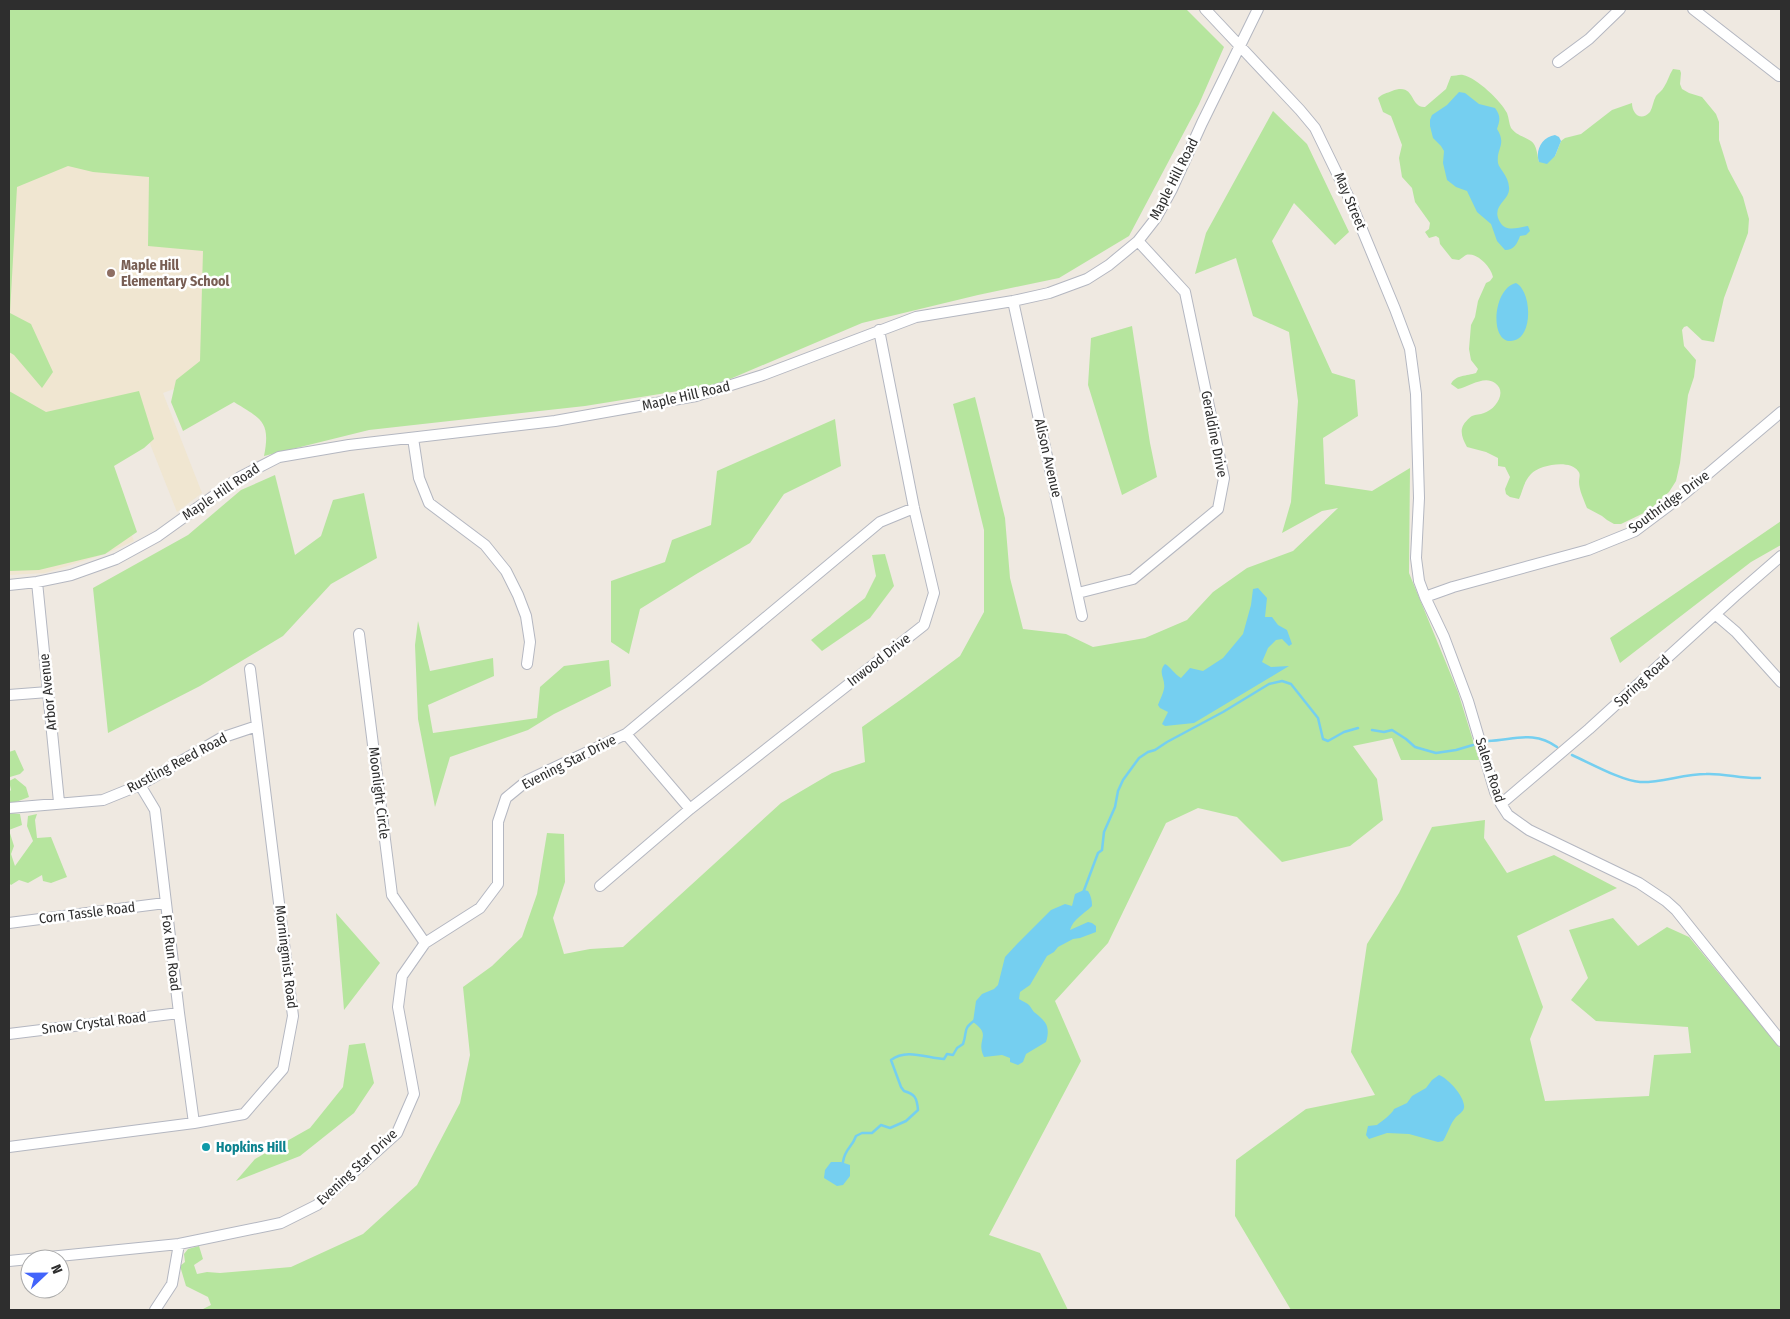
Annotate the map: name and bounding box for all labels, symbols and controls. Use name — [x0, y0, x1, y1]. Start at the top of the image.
street label: Maple Hill Road — [1146, 135, 1202, 223]
street label: May Street — [1330, 170, 1370, 233]
place label: Maple Hill Elementary School — [121, 257, 230, 290]
marker: Maple Hill Elementary School — [105, 267, 117, 279]
street label: Maple Hill Road — [640, 378, 732, 414]
street label: Geraldine Drive — [1197, 389, 1231, 479]
street label: Alison Avenue — [1031, 417, 1065, 499]
street label: Maple Hill Road — [179, 460, 263, 524]
street label: Southridge Drive — [1625, 467, 1713, 537]
street label: Inwood Drive — [844, 630, 914, 690]
street label: Spring Road — [1611, 652, 1673, 710]
street label: Arbor Avenue — [35, 653, 60, 731]
street label: Rustling Reed Road — [124, 729, 230, 797]
street label: Evening Star Drive — [519, 731, 619, 793]
street label: Salem Road — [1472, 735, 1508, 805]
street label: Moonlight Circle — [365, 746, 393, 840]
street label: Corn Tassle Road — [38, 899, 136, 927]
street label: Morningmist Road — [271, 904, 301, 1010]
street label: Fox Run Road — [158, 914, 184, 992]
street label: Snow Crystal Road — [41, 1008, 147, 1038]
street label: Evening Star Drive — [313, 1125, 401, 1209]
place label: Hopkins Hill — [216, 1139, 287, 1156]
marker: Hopkins Hill — [200, 1141, 212, 1153]
north arrow — [20, 1249, 70, 1299]
text: N — [47, 1262, 66, 1276]

